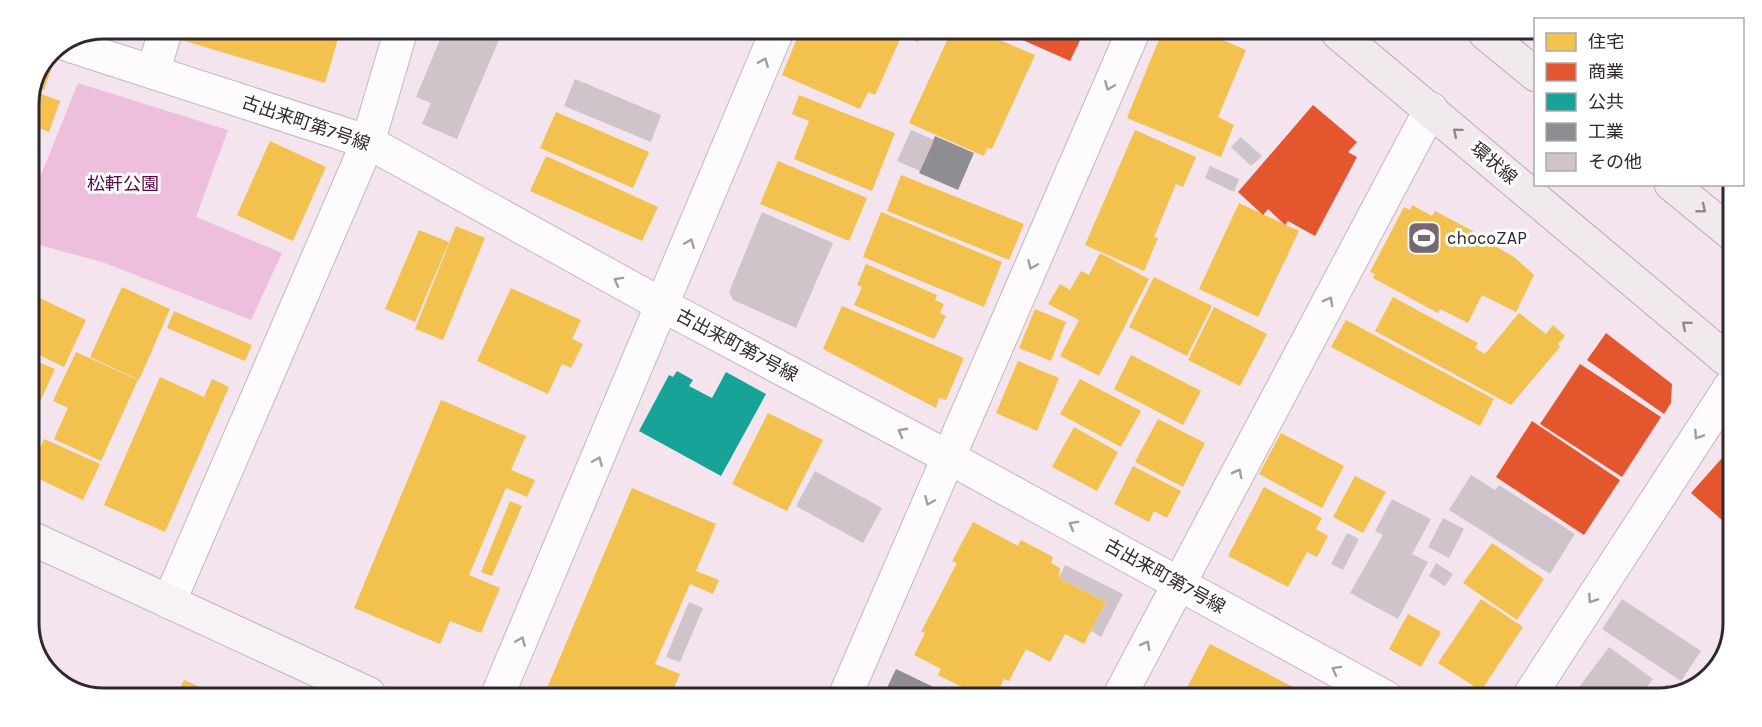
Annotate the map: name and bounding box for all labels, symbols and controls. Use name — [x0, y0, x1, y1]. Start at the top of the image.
legend — [1534, 18, 1744, 186]
text: 住宅 — [1588, 31, 1624, 53]
one-way arrow — [757, 58, 769, 69]
text: 商業 — [1588, 61, 1624, 83]
one-way arrow — [1104, 79, 1116, 90]
street label: 古出来町第7号線 — [239, 91, 373, 155]
text: 公共 — [1588, 91, 1624, 113]
text: 工業 — [1588, 121, 1624, 143]
one-way arrow — [1453, 128, 1464, 139]
street label: 環状線 — [1466, 137, 1522, 189]
text: その他 — [1588, 151, 1642, 173]
park label: 松軒公園 — [87, 173, 159, 195]
one-way arrow — [1695, 202, 1706, 213]
sports icon: chocoZAP — [1406, 220, 1442, 256]
place label: chocoZAP — [1447, 227, 1527, 249]
one-way arrow — [683, 238, 695, 249]
one-way arrow — [1027, 258, 1039, 269]
one-way arrow — [614, 277, 624, 288]
one-way arrow — [1322, 296, 1333, 307]
street label: 古出来町第7号線 — [672, 304, 802, 386]
one-way arrow — [1682, 322, 1693, 333]
one-way arrow — [897, 428, 908, 439]
one-way arrow — [1693, 429, 1705, 439]
one-way arrow — [591, 456, 603, 467]
one-way arrow — [1231, 468, 1242, 479]
one-way arrow — [924, 495, 936, 506]
one-way arrow — [1069, 521, 1079, 532]
street label: 古出来町第7号線 — [1101, 534, 1229, 618]
one-way arrow — [1587, 593, 1599, 603]
one-way arrow — [514, 636, 526, 647]
one-way arrow — [1139, 641, 1150, 651]
one-way arrow — [1332, 666, 1342, 677]

